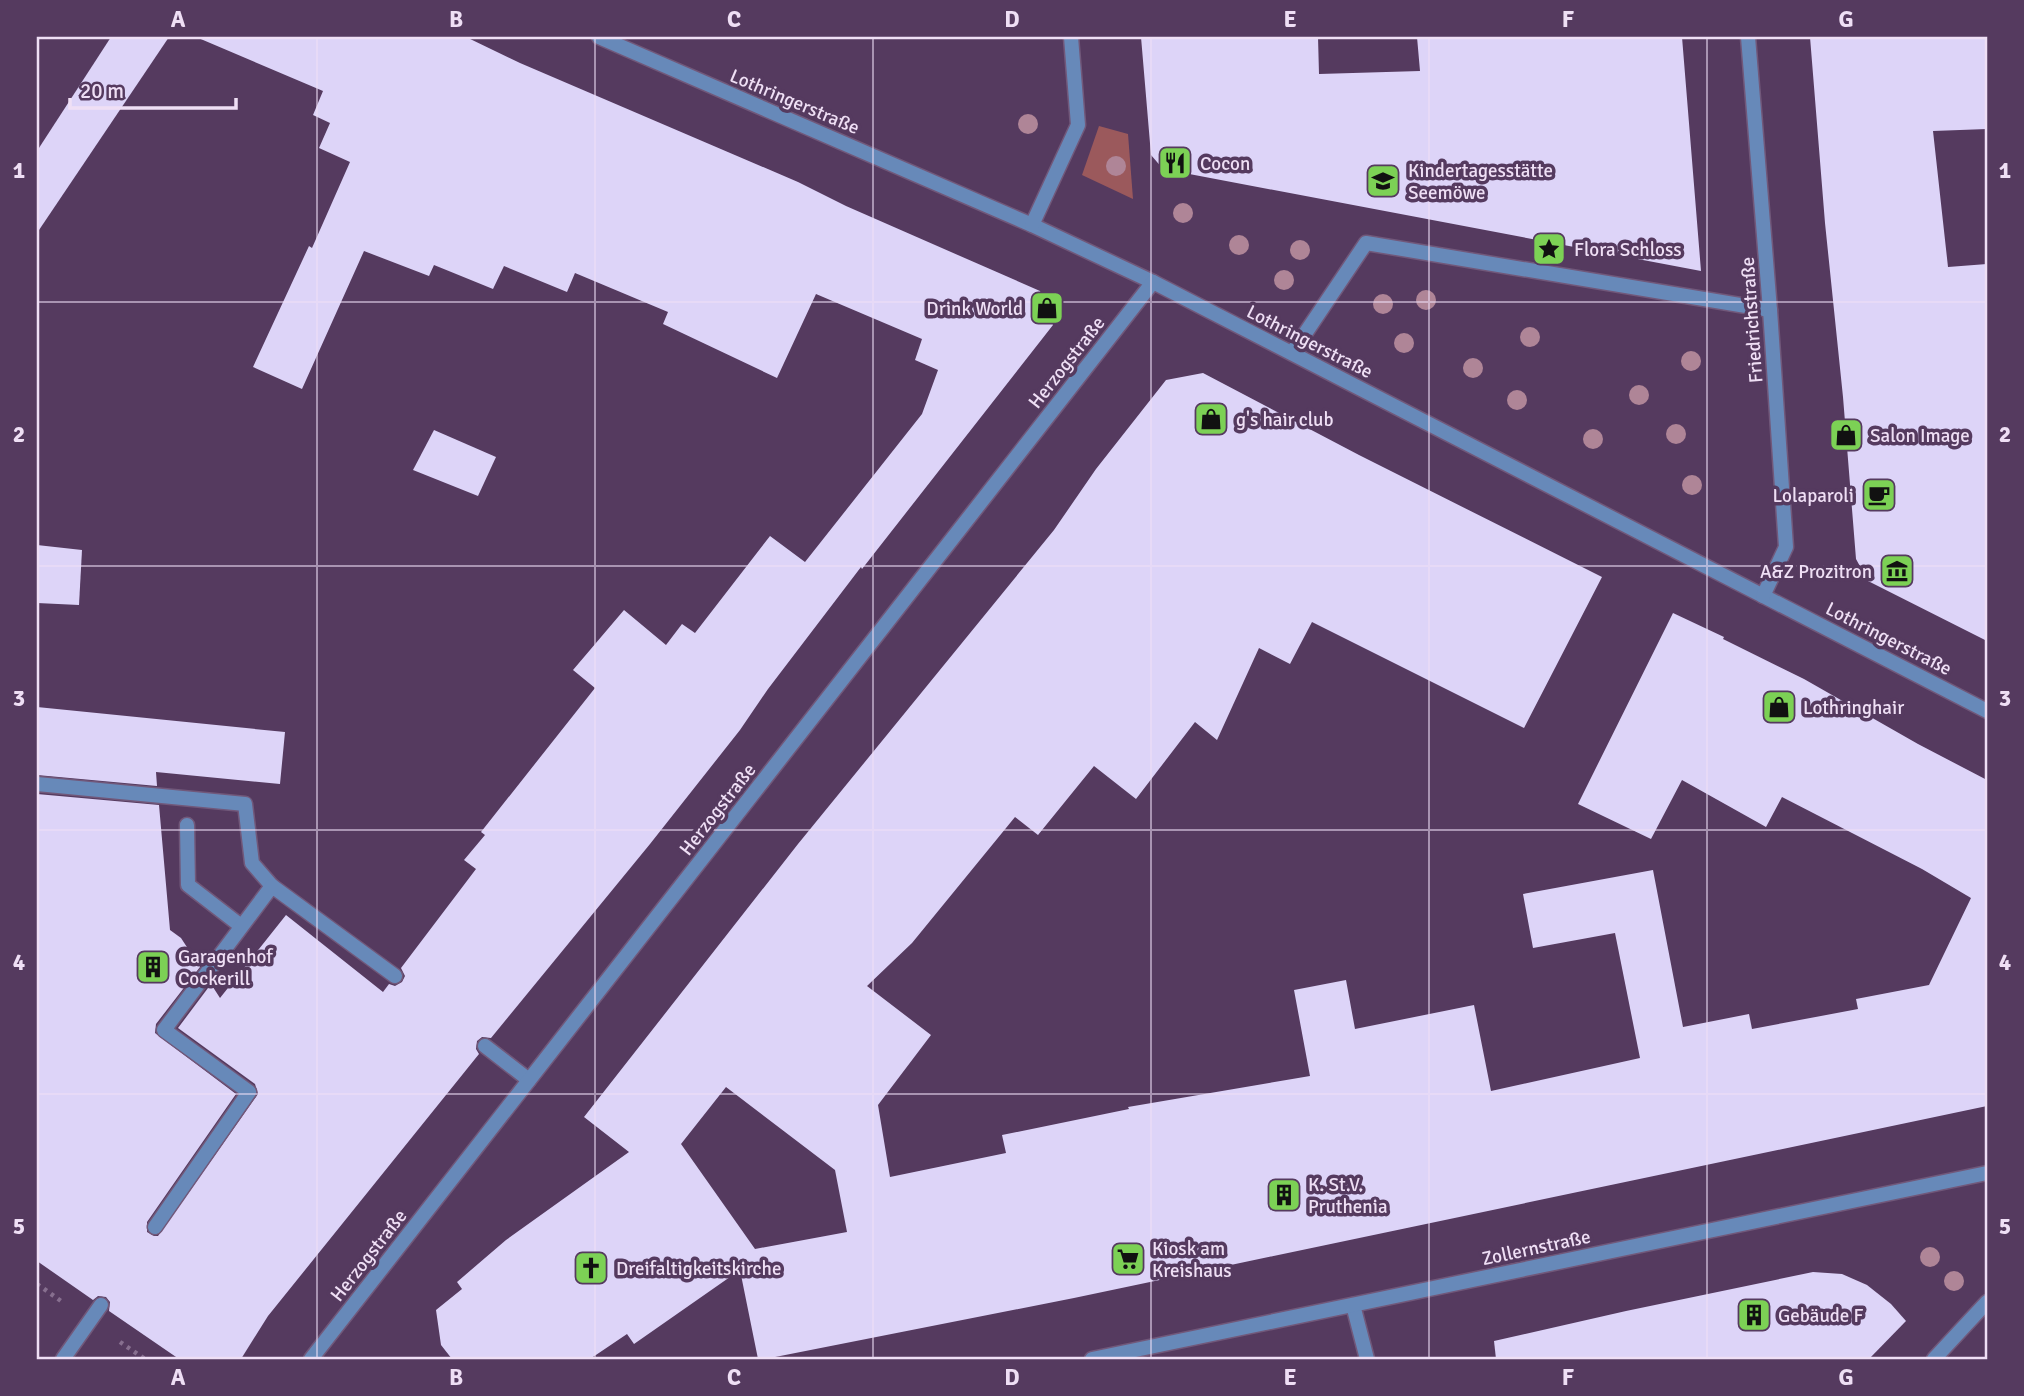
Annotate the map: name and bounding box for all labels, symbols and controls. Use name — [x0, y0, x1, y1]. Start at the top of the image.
text: A — [171, 5, 186, 34]
text: B — [449, 5, 463, 34]
text: C — [727, 5, 741, 34]
text: D — [1004, 5, 1020, 34]
text: E — [1283, 5, 1297, 34]
text: F — [1562, 5, 1574, 34]
text: G — [1838, 5, 1854, 34]
street label: Lothringerstraße — [726, 64, 863, 140]
scale bar — [70, 66, 236, 110]
text: 20 m — [80, 78, 124, 104]
restaurant icon: Cocon — [1156, 144, 1194, 182]
place label: Cocon — [1200, 152, 1250, 176]
text: 1 — [13, 156, 25, 185]
text: 1 — [1999, 156, 2011, 185]
place label: Kindertagesstätte Seemöwe — [1408, 159, 1553, 205]
school or university icon: Kindertagesstätte Seemöwe — [1364, 162, 1402, 200]
place icon: Flora Schloss — [1530, 230, 1568, 268]
place label: Flora Schloss — [1574, 238, 1682, 262]
street label: Friedrichstraße — [1736, 256, 1768, 384]
shop icon: Drink World — [1028, 289, 1066, 327]
place label: Drink World — [926, 297, 1023, 321]
street label: Lothringerstraße — [1242, 300, 1377, 384]
street label: Herzogstraße — [1023, 312, 1110, 414]
shop icon: g's hair club — [1192, 400, 1230, 438]
place label: g's hair club — [1236, 408, 1334, 432]
shop icon: Salon Image — [1827, 416, 1865, 454]
text: 2 — [13, 420, 25, 449]
text: 2 — [1999, 420, 2011, 449]
place label: Salon Image — [1870, 424, 1970, 448]
cafe icon: Lolaparoli — [1860, 476, 1898, 514]
place label: Lolaparoli — [1773, 484, 1854, 508]
museum icon: A&Z Prozitron — [1878, 552, 1916, 590]
place label: A&Z Prozitron — [1760, 560, 1872, 584]
street label: Lothringerstraße — [1821, 597, 1956, 681]
text: 3 — [13, 684, 25, 713]
text: 3 — [1999, 684, 2011, 713]
shop icon: Lothringhair — [1760, 688, 1798, 726]
place label: Lothringhair — [1803, 696, 1904, 720]
street label: Herzogstraße — [674, 759, 761, 861]
place label: Garagenhof Cockerill — [178, 945, 274, 991]
text: 4 — [13, 948, 25, 977]
building icon: Garagenhof Cockerill — [134, 948, 172, 986]
text: 4 — [1999, 948, 2011, 977]
place label: K. St.V. Pruthenia — [1308, 1173, 1388, 1219]
building icon: K. St.V. Pruthenia — [1265, 1176, 1303, 1214]
street label: Herzogstraße — [325, 1205, 412, 1307]
text: 5 — [13, 1212, 25, 1241]
text: 5 — [1999, 1212, 2011, 1241]
street label: Zollernstraße — [1480, 1225, 1593, 1271]
place label: Kiosk am Kreishaus — [1152, 1237, 1232, 1283]
supermarket icon: Kiosk am Kreishaus — [1109, 1240, 1147, 1278]
church icon: Dreifaltigkeitskirche — [572, 1249, 610, 1287]
place label: Dreifaltigkeitskirche — [616, 1257, 781, 1281]
building icon: Gebäude F — [1735, 1296, 1773, 1334]
place label: Gebäude F — [1778, 1304, 1864, 1328]
text: A — [171, 1363, 186, 1392]
text: B — [449, 1363, 463, 1392]
text: C — [727, 1363, 741, 1392]
text: D — [1004, 1363, 1020, 1392]
text: E — [1283, 1363, 1297, 1392]
text: F — [1562, 1363, 1574, 1392]
text: G — [1838, 1363, 1854, 1392]

